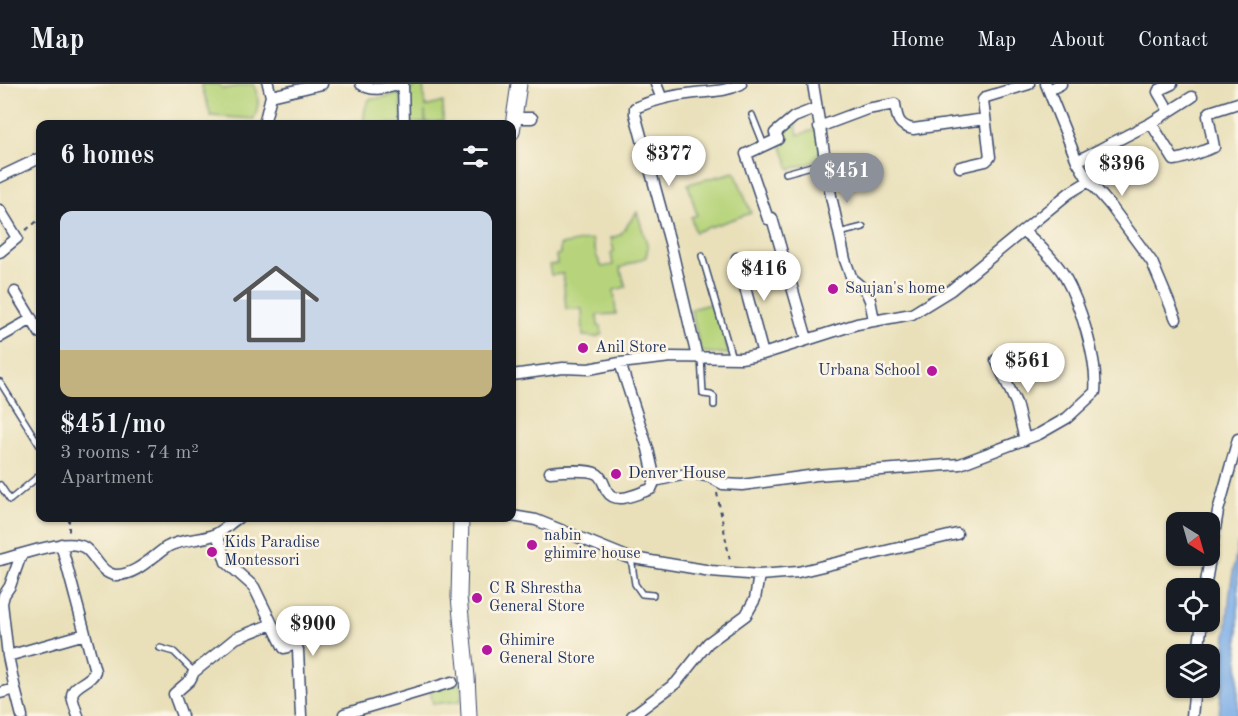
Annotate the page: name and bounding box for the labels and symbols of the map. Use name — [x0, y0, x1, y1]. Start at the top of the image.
pin: $377 — [633, 136, 705, 187]
pin: $396 — [1086, 146, 1158, 197]
pin: $451 — [811, 153, 883, 204]
pin: $416 — [728, 251, 800, 302]
place label: Saujan's home — [845, 281, 945, 297]
marker: Saujan's home — [826, 282, 840, 296]
place label: Anil Store — [595, 340, 666, 356]
marker: Anil Store — [576, 341, 590, 355]
pin: $561 — [992, 343, 1064, 394]
place label: Urbana School — [818, 363, 920, 379]
marker: Urbana School — [925, 364, 939, 378]
place label: Denver House — [628, 466, 726, 482]
marker: Denver House — [609, 467, 623, 481]
north arrow — [1166, 512, 1220, 566]
place label: nabin ghimire house — [544, 528, 641, 562]
place label: Kids Paradise Montessori — [224, 535, 320, 569]
marker: nabin ghimire house — [525, 538, 539, 552]
marker: Kids Paradise Montessori — [205, 545, 219, 559]
place label: C R Shrestha General Store — [489, 581, 585, 615]
marker: C R Shrestha General Store — [470, 591, 484, 605]
pin: $900 — [277, 606, 349, 657]
place label: Ghimire General Store — [499, 633, 595, 667]
marker: Ghimire General Store — [480, 643, 494, 657]

